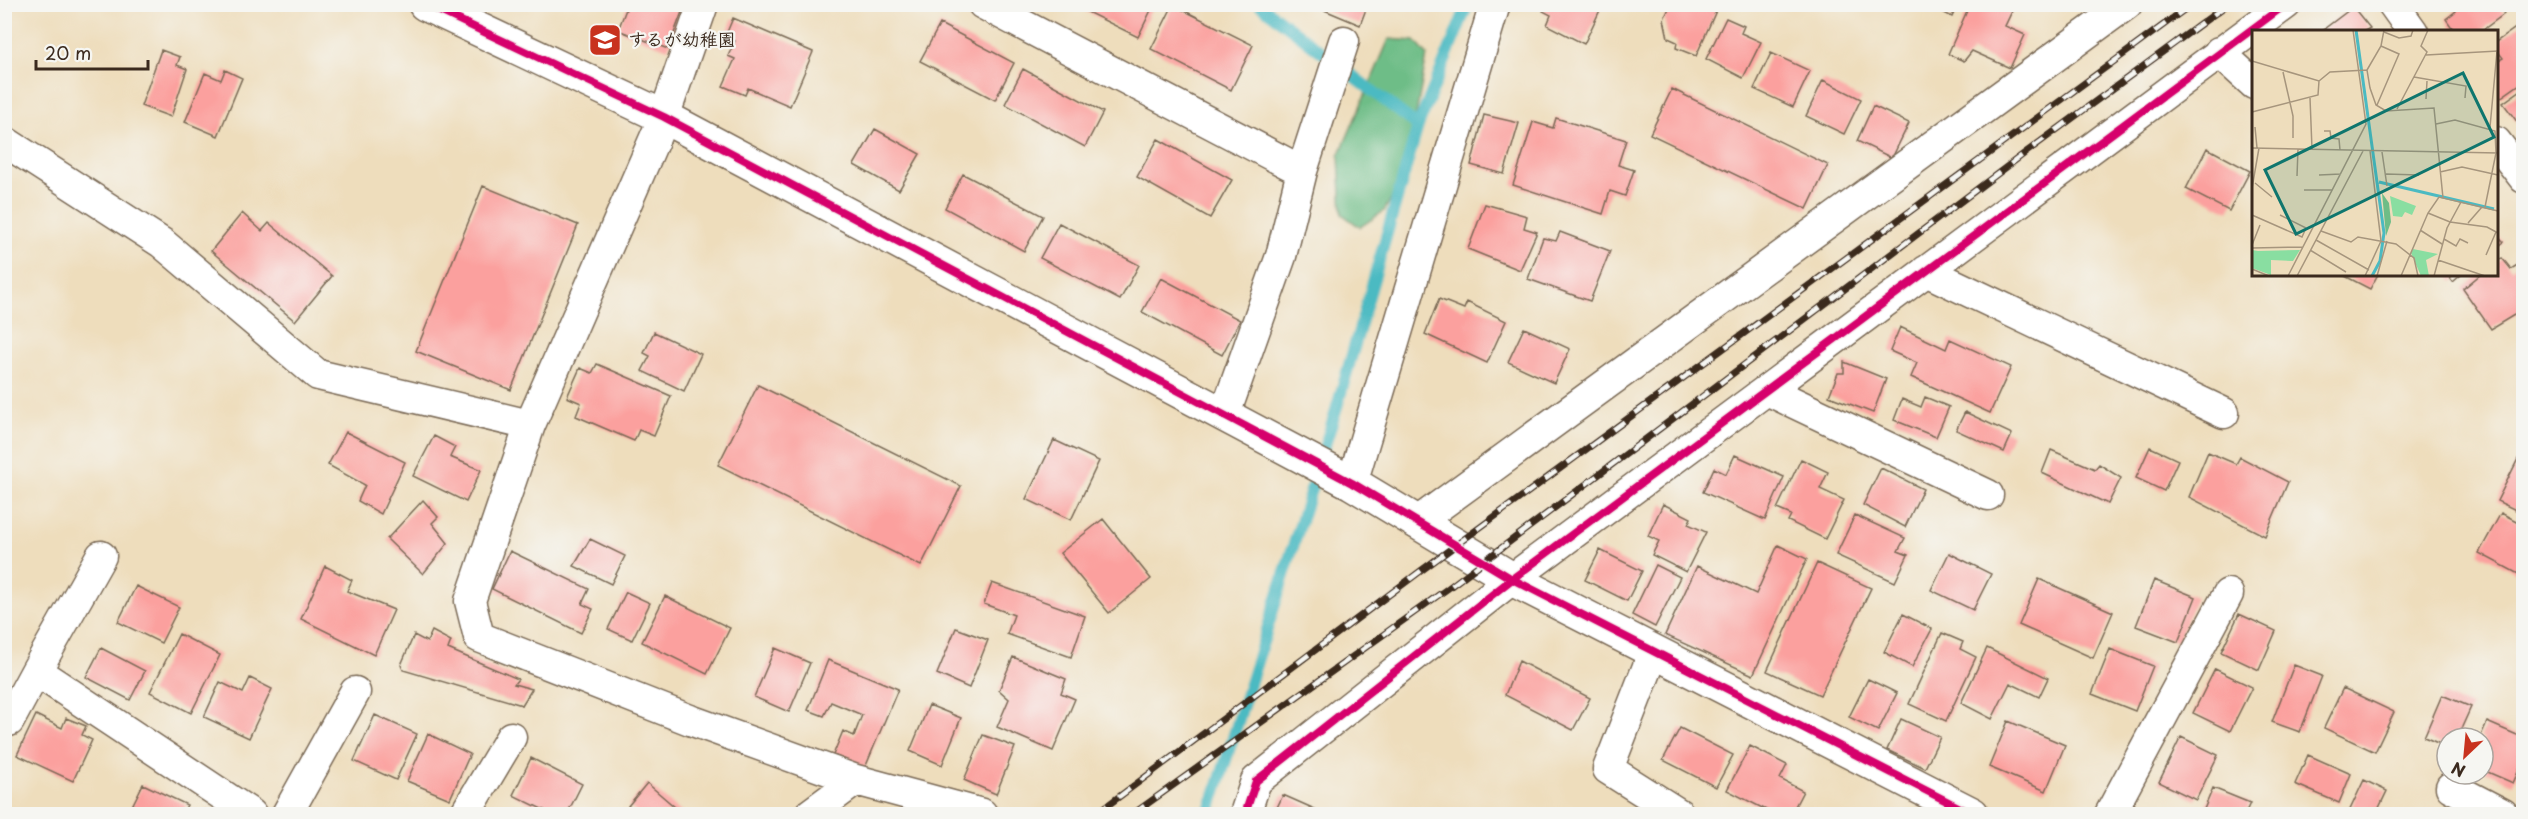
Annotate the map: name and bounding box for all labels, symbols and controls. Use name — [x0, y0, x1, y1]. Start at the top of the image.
school or university icon: するが幼稚園 — [587, 22, 623, 58]
place label: するが幼稚園 — [628, 25, 736, 52]
inset map — [2252, 30, 2498, 276]
scale bar — [36, 33, 148, 71]
text: 20 m — [45, 39, 91, 66]
north arrow — [2435, 726, 2495, 786]
text: N — [2447, 757, 2469, 784]

